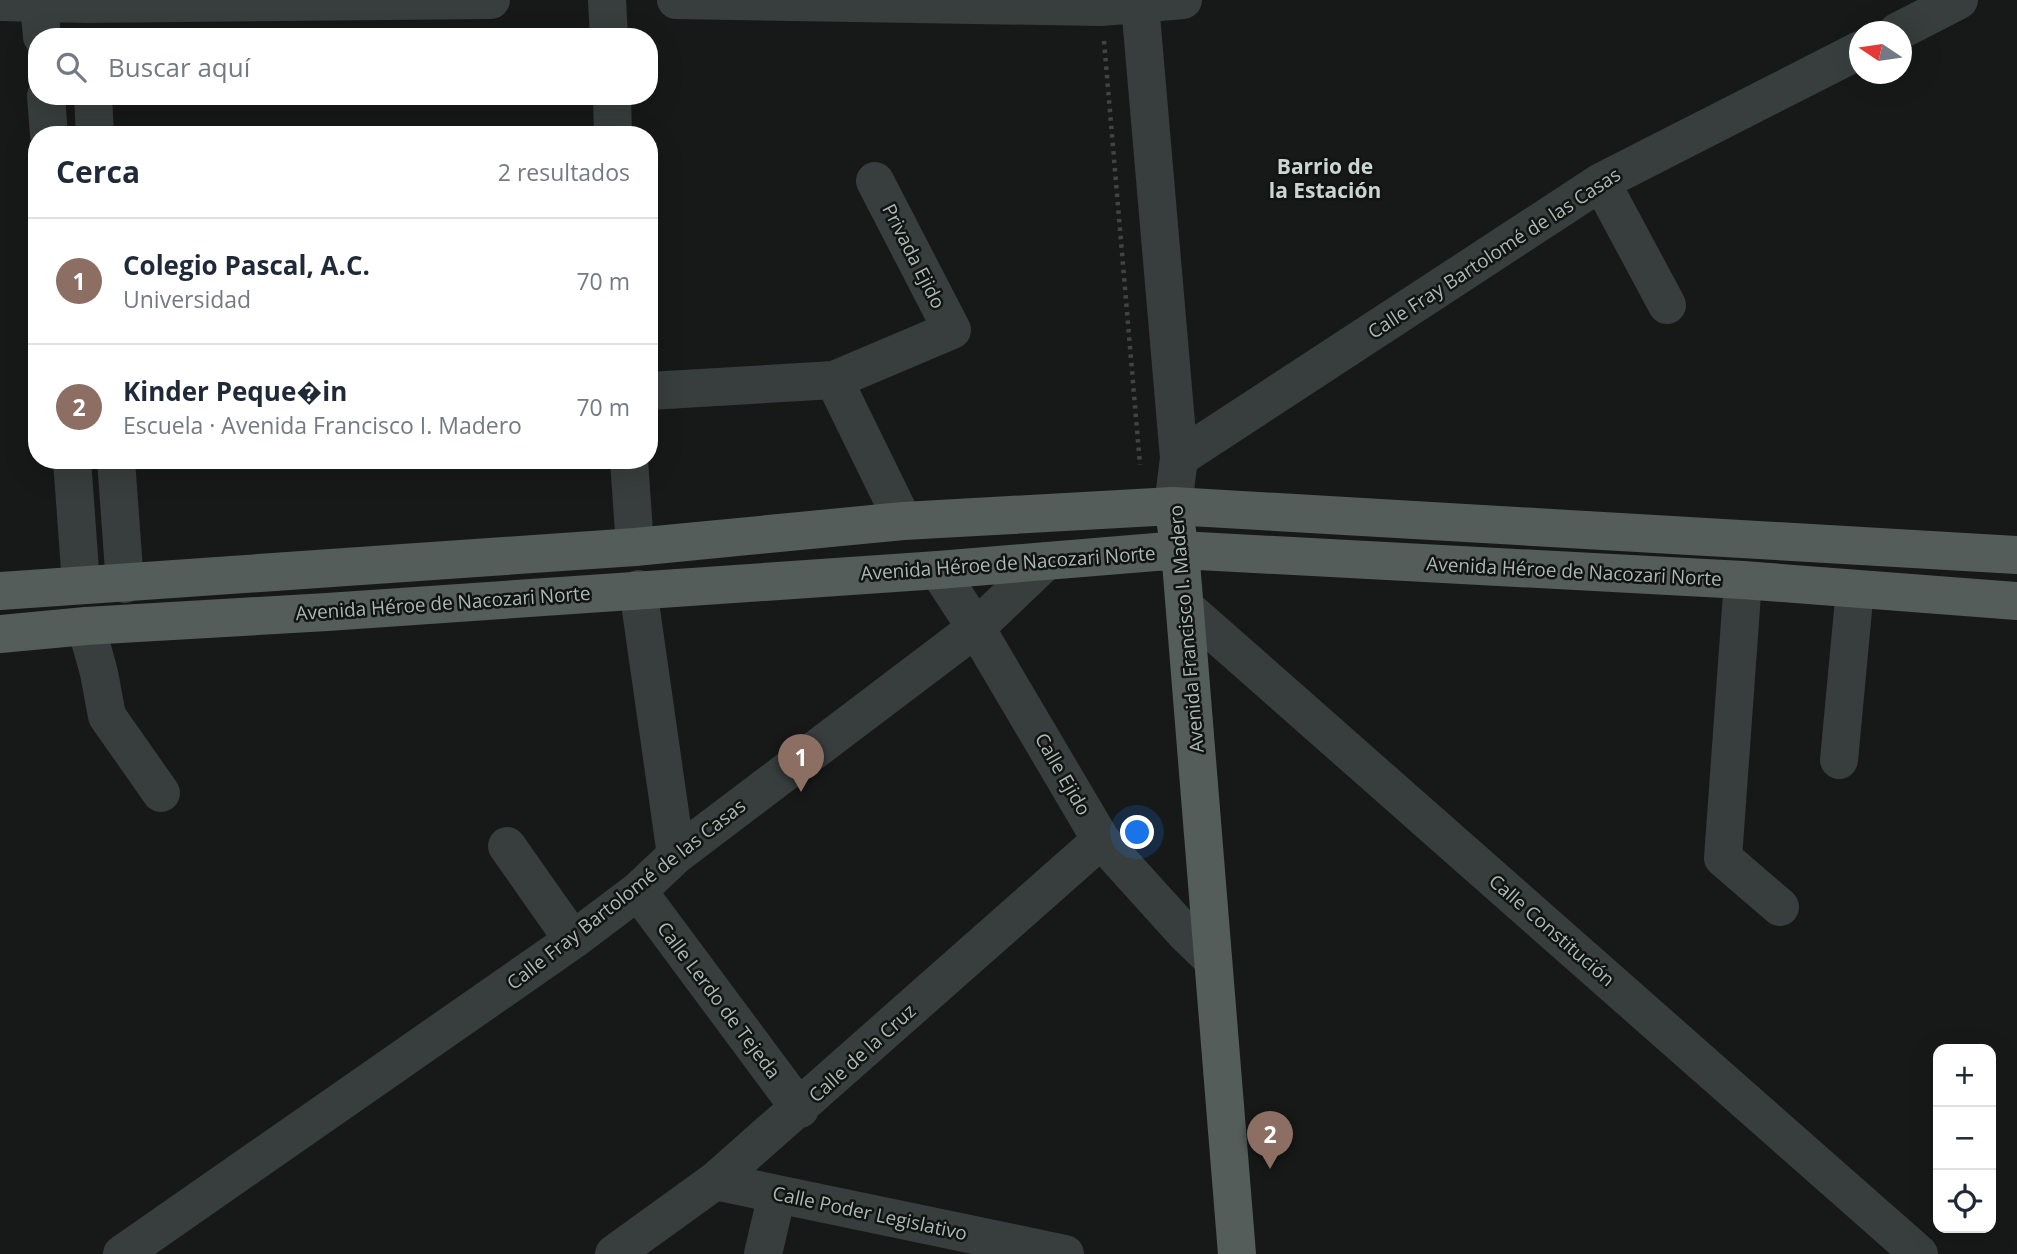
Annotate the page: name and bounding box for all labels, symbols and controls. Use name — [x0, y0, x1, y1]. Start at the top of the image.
north arrow — [1849, 21, 1912, 84]
search box — [28, 28, 658, 105]
icon: search — [52, 48, 90, 86]
text: Buscar aquí — [108, 49, 250, 85]
text: Cerca — [56, 151, 140, 192]
district label: Barrio de la Estación — [1269, 152, 1381, 204]
text: 2 resultados — [498, 156, 630, 188]
street label: Calle Fray Bartolomé de las Casas — [1363, 161, 1625, 345]
street label: Privada Ejido — [876, 199, 952, 313]
text: Colegio Pascal, A.C. — [123, 247, 370, 283]
text: 1 — [72, 265, 86, 297]
text: 70 m — [576, 265, 630, 297]
text: Universidad — [123, 283, 251, 315]
text: Kinder Peque�in — [123, 373, 347, 409]
text: 2 — [72, 391, 86, 423]
text: 70 m — [576, 391, 630, 423]
text: Escuela · Avenida Francisco I. Madero — [123, 409, 522, 441]
street label: Avenida Francisco I. Madero — [1162, 504, 1210, 754]
street label: Avenida Héroe de Nacozari Norte — [860, 540, 1156, 586]
street label: Avenida Héroe de Nacozari Norte — [1426, 550, 1722, 592]
street label: Avenida Héroe de Nacozari Norte — [295, 580, 591, 626]
street label: Calle Ejido — [1029, 728, 1097, 820]
pin: 1 — [778, 734, 824, 792]
street label: Calle Fray Bartolomé de las Casas — [501, 793, 751, 995]
your location — [1120, 815, 1154, 849]
street label: Calle Constitución — [1484, 868, 1620, 992]
street label: Calle Lerdo de Tejeda — [651, 916, 787, 1084]
street label: Calle de la Cruz — [803, 998, 921, 1108]
map controls — [1933, 1044, 1996, 1233]
button: + — [1933, 1044, 1996, 1107]
button: − — [1933, 1107, 1996, 1170]
pin: 2 — [1247, 1111, 1293, 1169]
button: locate — [1933, 1170, 1996, 1233]
street label: Calle Poder Legislativo — [770, 1180, 970, 1246]

